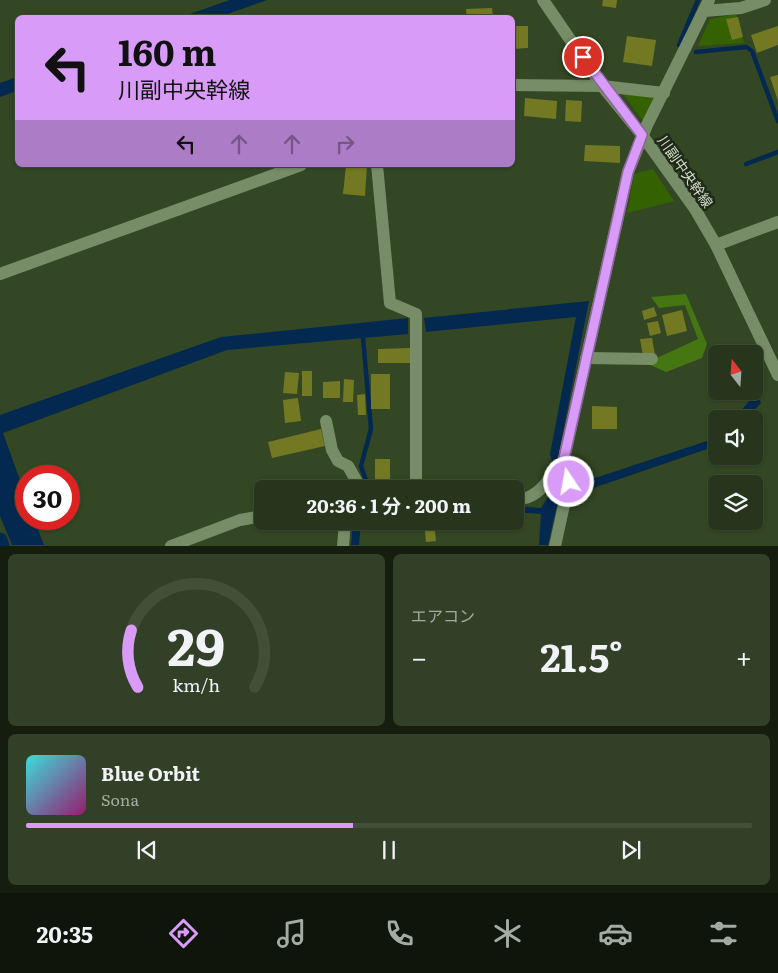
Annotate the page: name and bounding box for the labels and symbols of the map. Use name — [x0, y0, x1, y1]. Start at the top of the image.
pin — [562, 36, 604, 78]
street label: 川副中央幹線 — [654, 131, 718, 211]
north arrow — [708, 345, 762, 400]
position arrow — [542, 455, 594, 507]
speed limit sign: 30 — [15, 465, 80, 530]

